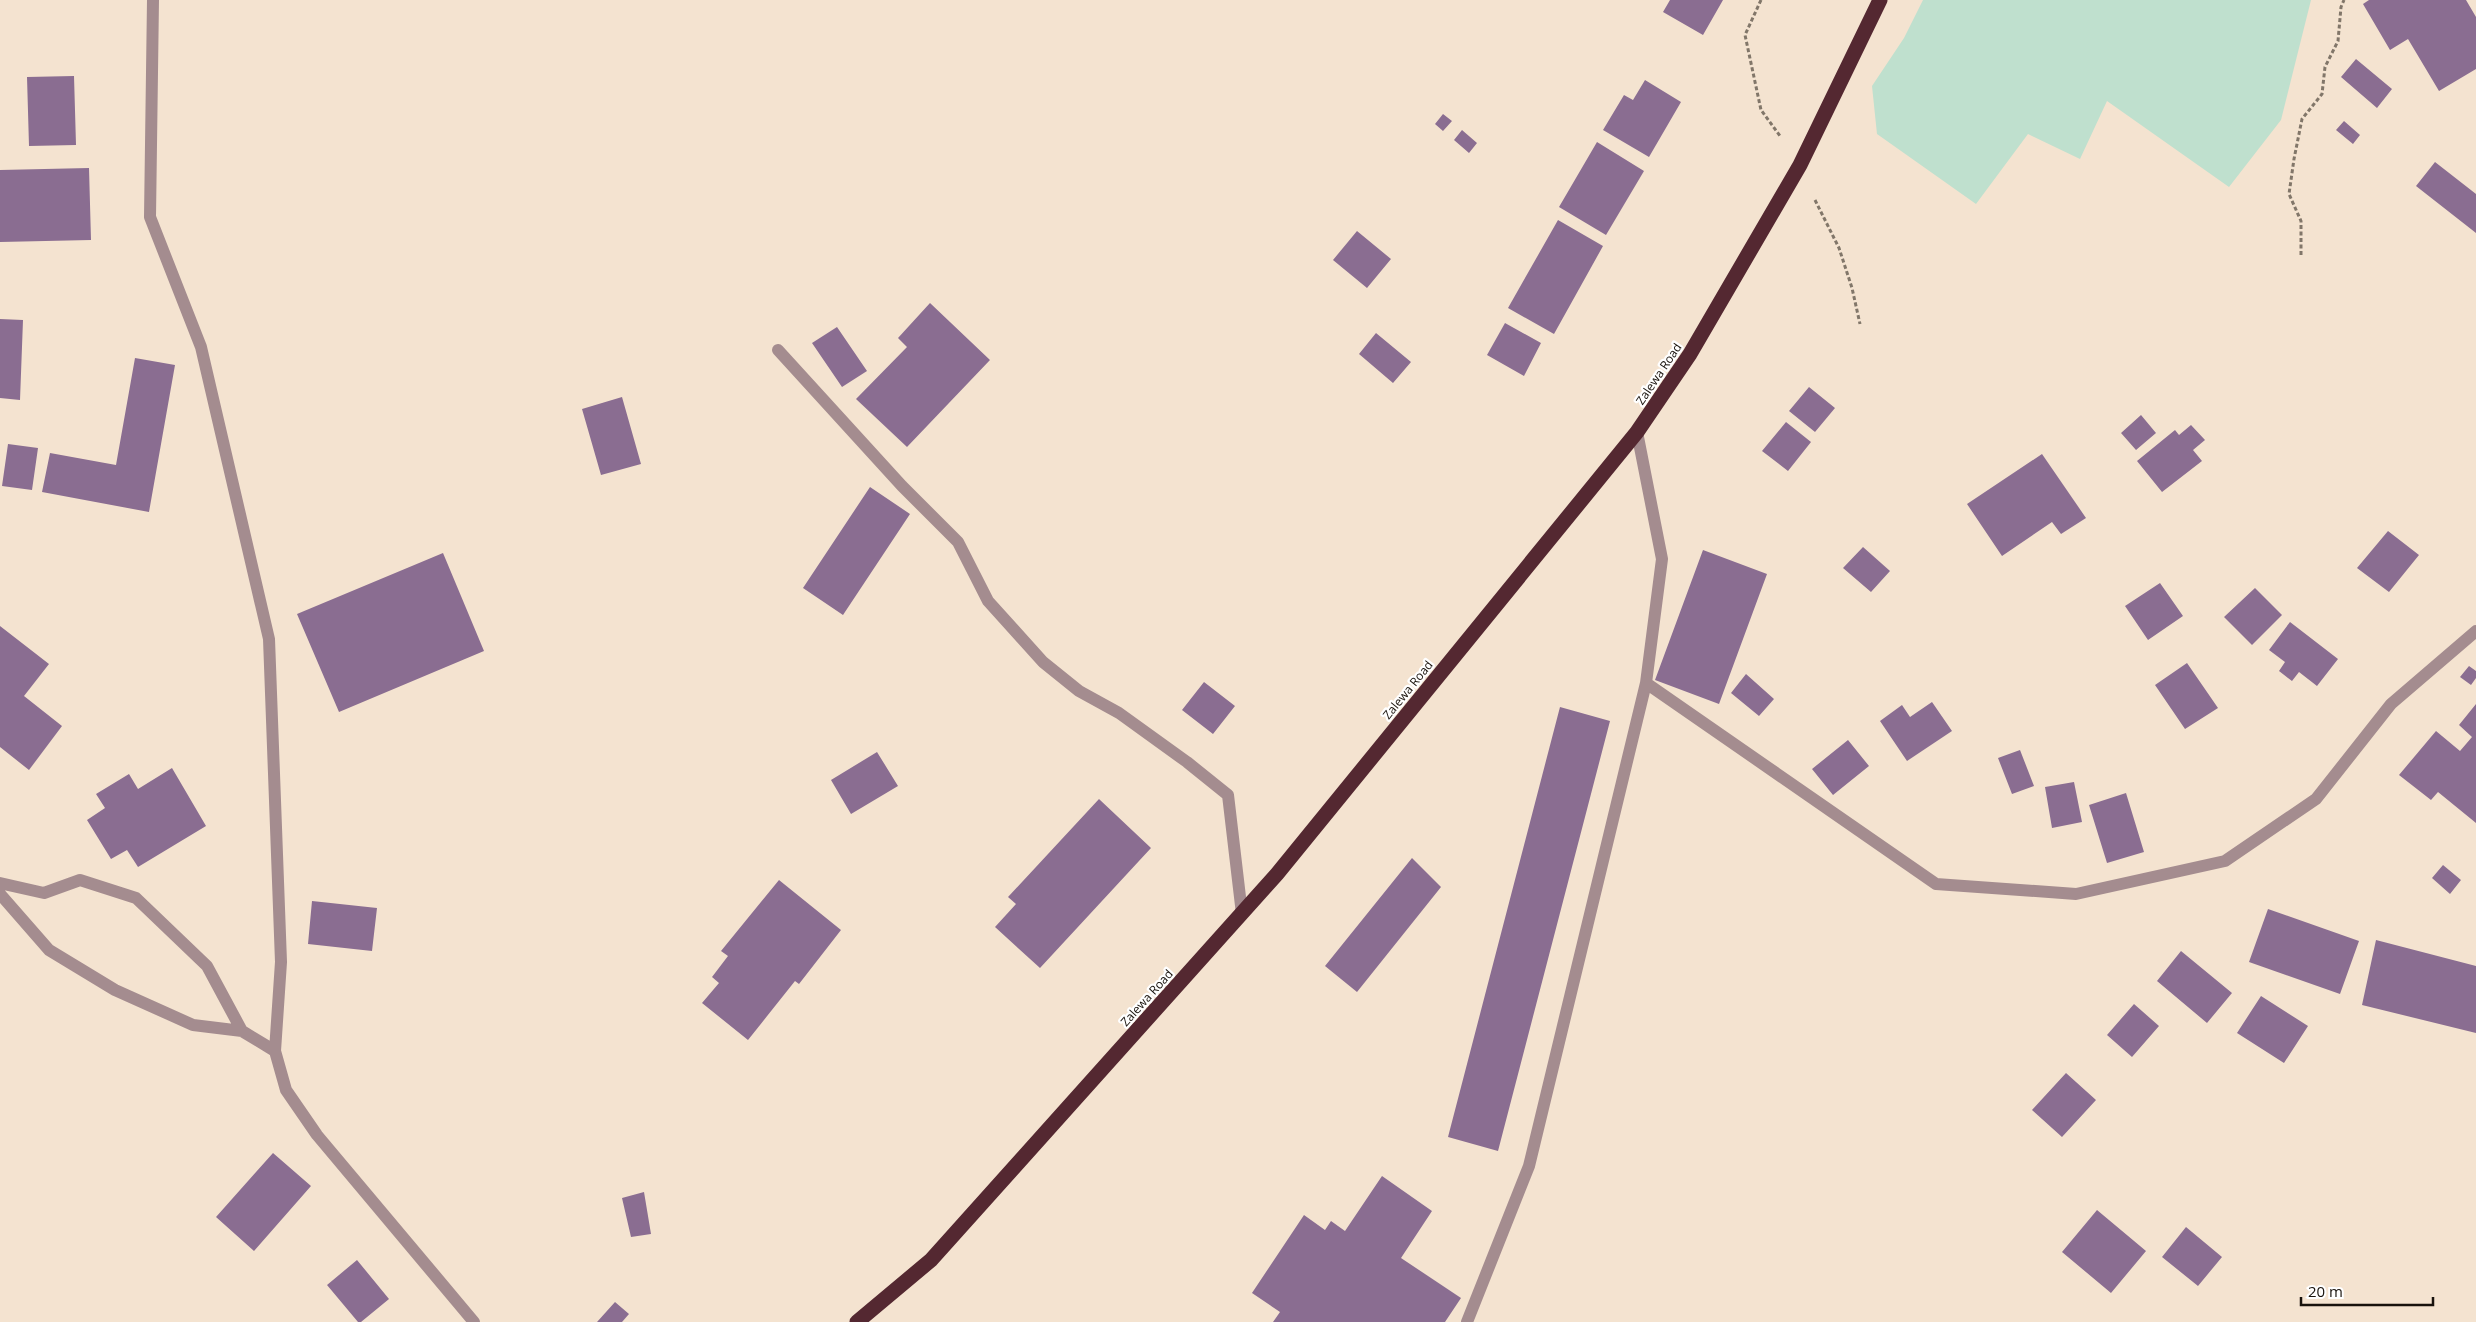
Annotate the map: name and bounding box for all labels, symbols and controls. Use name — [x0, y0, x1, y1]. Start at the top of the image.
street label: Zalewa Road — [1632, 340, 1685, 408]
street label: Zalewa Road — [1379, 657, 1437, 723]
street label: Zalewa Road — [1117, 966, 1177, 1030]
scale bar — [2301, 1274, 2434, 1306]
text: 20 m — [2308, 1281, 2343, 1301]

